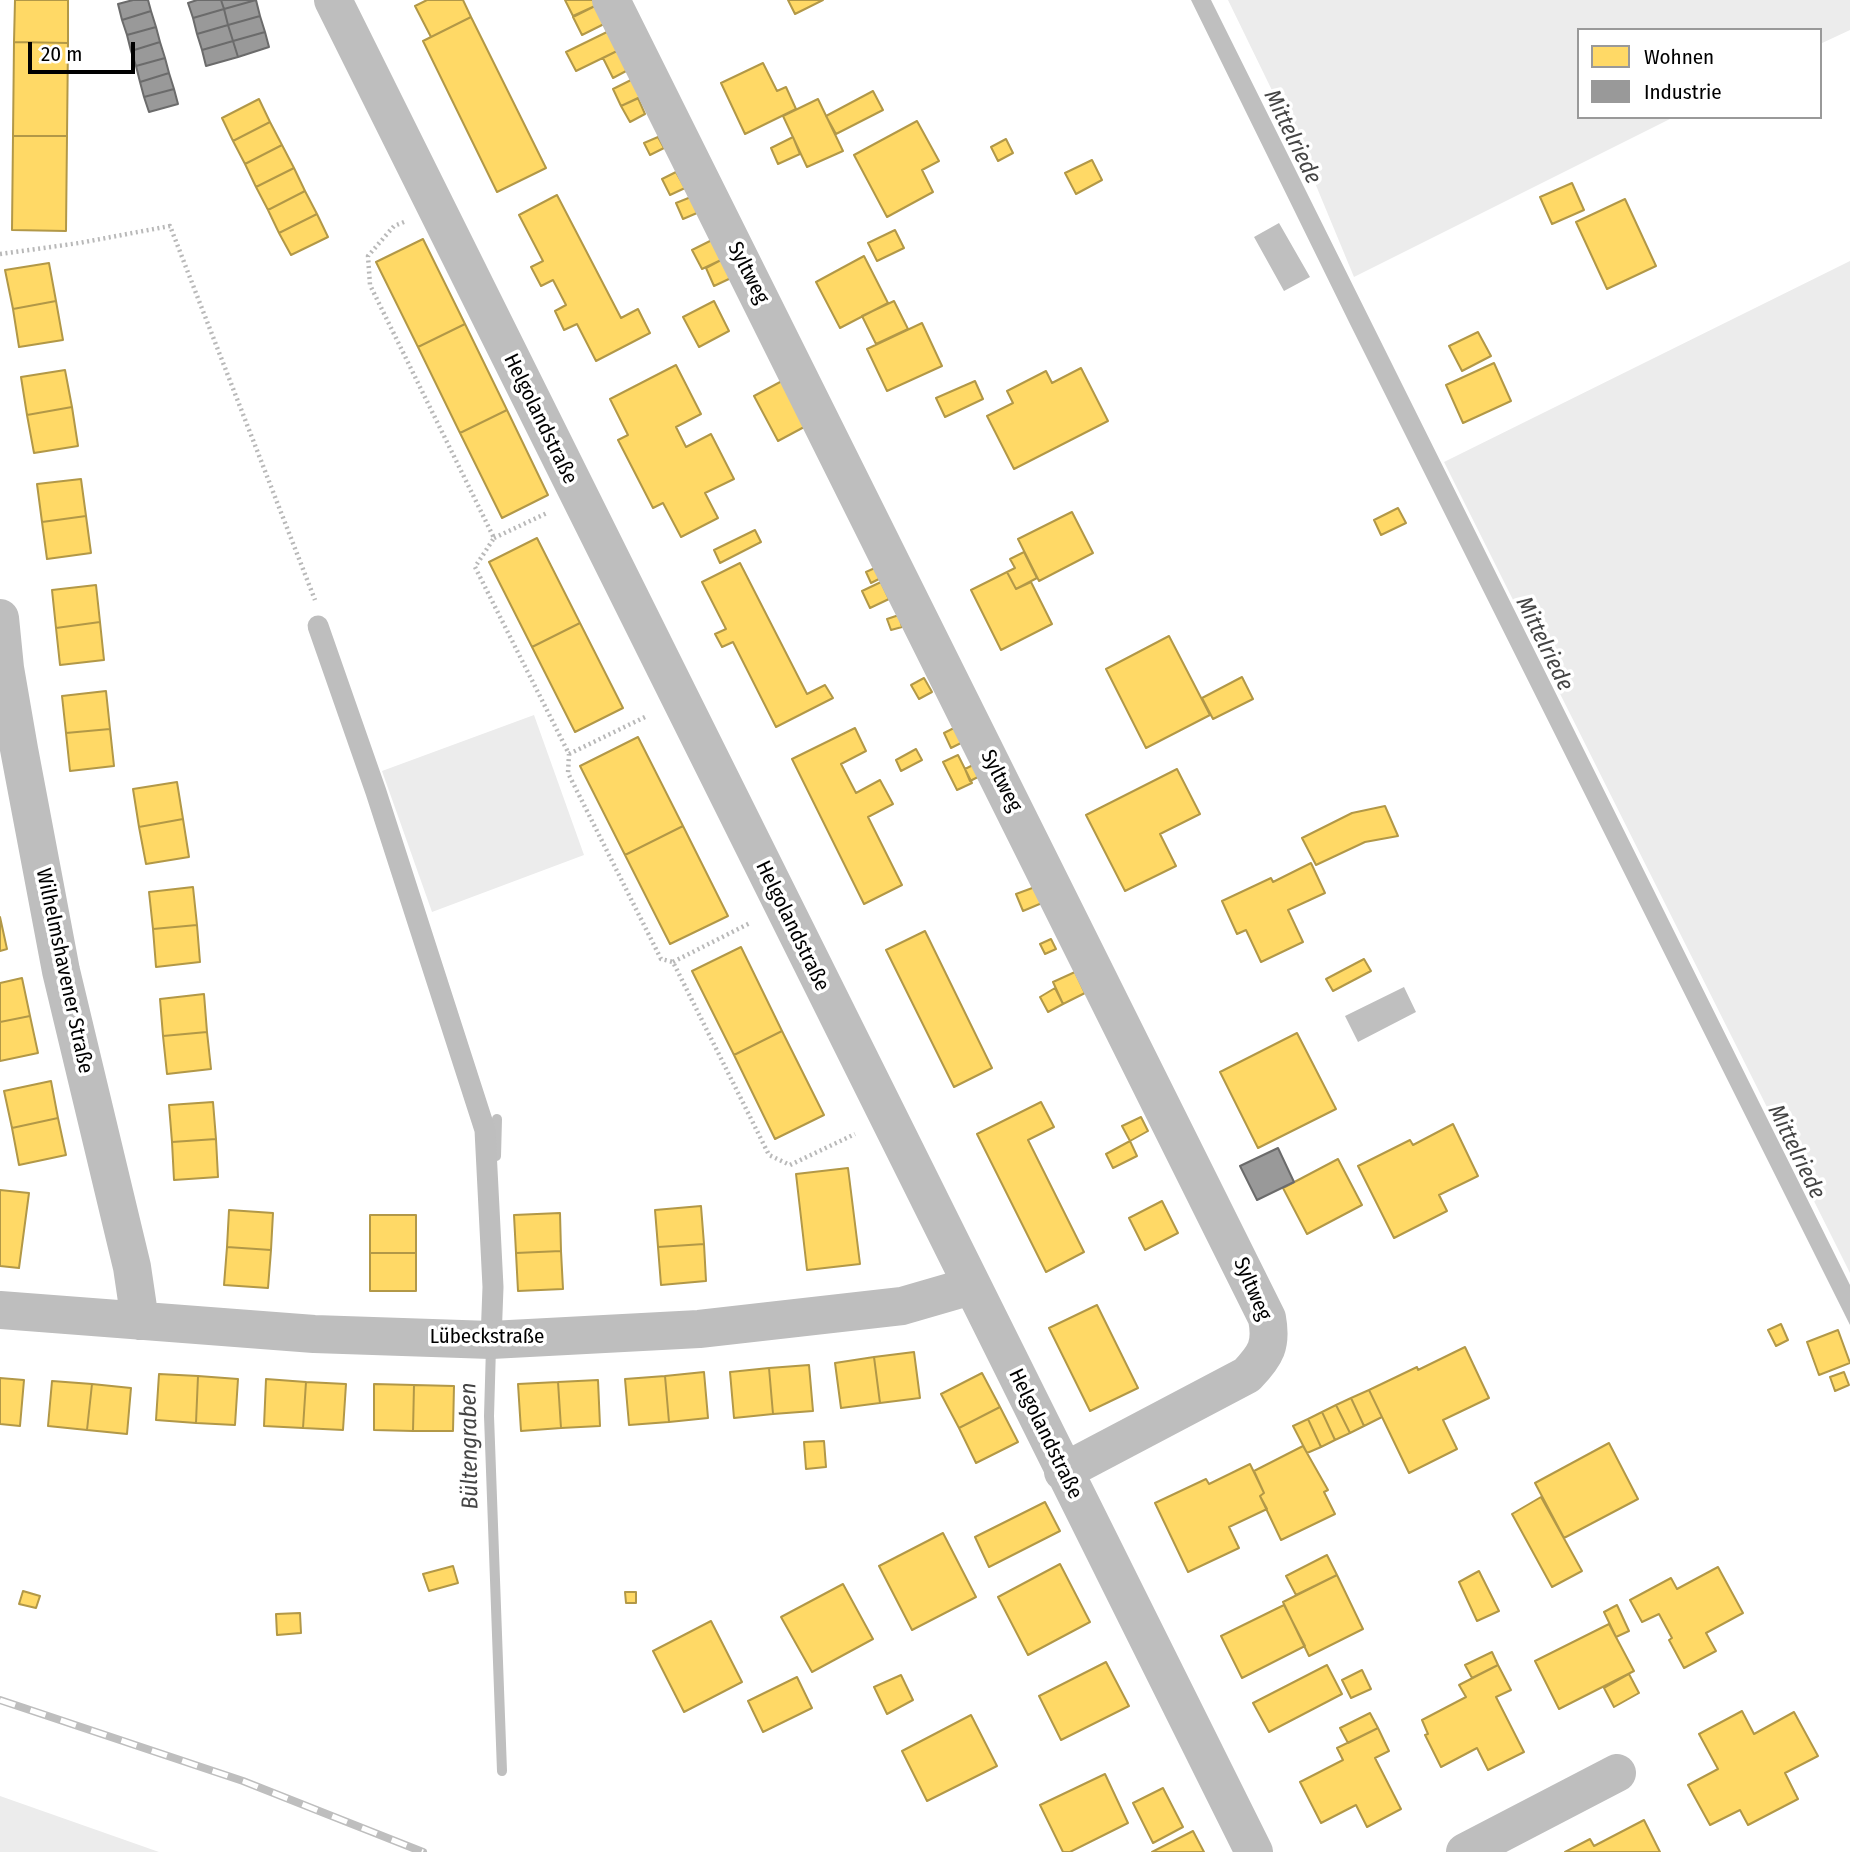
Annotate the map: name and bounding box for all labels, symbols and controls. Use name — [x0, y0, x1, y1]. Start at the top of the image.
scale bar — [32, 28, 138, 72]
legend — [1577, 28, 1822, 119]
text: 20 m — [41, 41, 82, 67]
text: Wohnen — [1644, 44, 1714, 70]
text: Industrie — [1644, 79, 1722, 105]
water label: Mittelriede — [1257, 85, 1327, 189]
street label: Syltweg — [722, 238, 774, 308]
street label: Helgolandstraße — [498, 350, 582, 488]
water label: Mittelriede — [1509, 592, 1579, 696]
street label: Syltweg — [975, 746, 1027, 816]
street label: Helgolandstraße — [750, 857, 834, 995]
street label: Wilhelmshavener Straße — [30, 866, 98, 1076]
water label: Mittelriede — [1761, 1100, 1831, 1204]
street label: Syltweg — [1228, 1254, 1276, 1324]
street label: Lübeckstraße — [430, 1324, 544, 1350]
street label: Helgolandstraße — [1003, 1365, 1087, 1503]
water label: Bültengraben — [455, 1382, 485, 1510]

